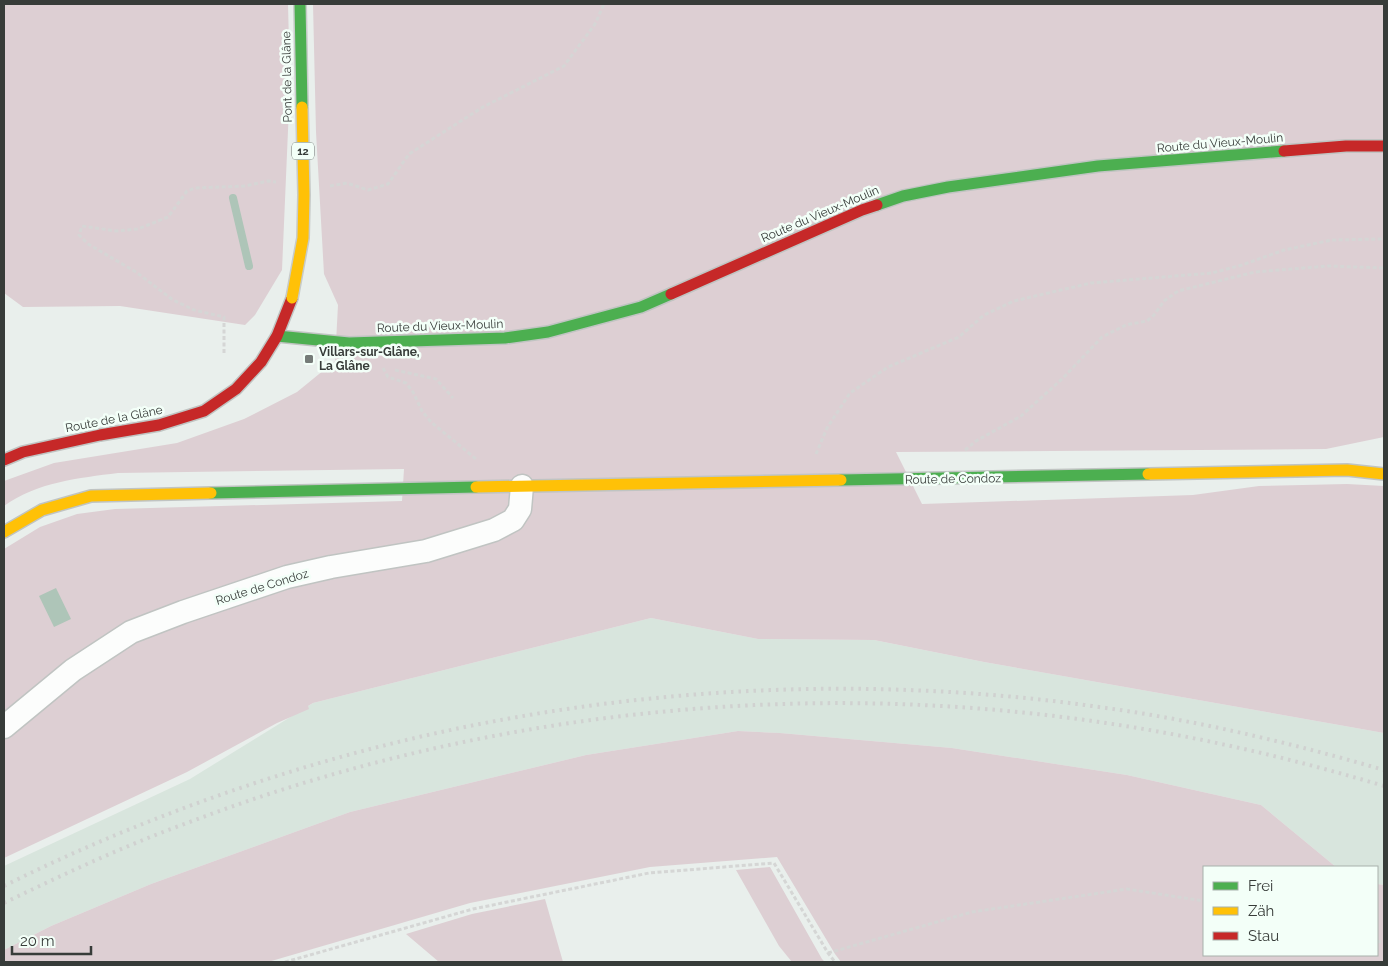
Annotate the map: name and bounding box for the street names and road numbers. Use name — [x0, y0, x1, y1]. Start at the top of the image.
street label: Pont de la Glâne — [279, 31, 295, 123]
street label: Route du Vieux-Moulin — [1156, 131, 1284, 155]
road number: 12 — [292, 142, 314, 160]
street label: Route du Vieux-Moulin — [759, 183, 881, 245]
street label: Route du Vieux-Moulin — [377, 317, 503, 335]
street label: Route de la Glâne — [64, 403, 164, 435]
street label: Route de Condoz — [905, 471, 1001, 487]
street label: Route de Condoz — [214, 566, 310, 608]

